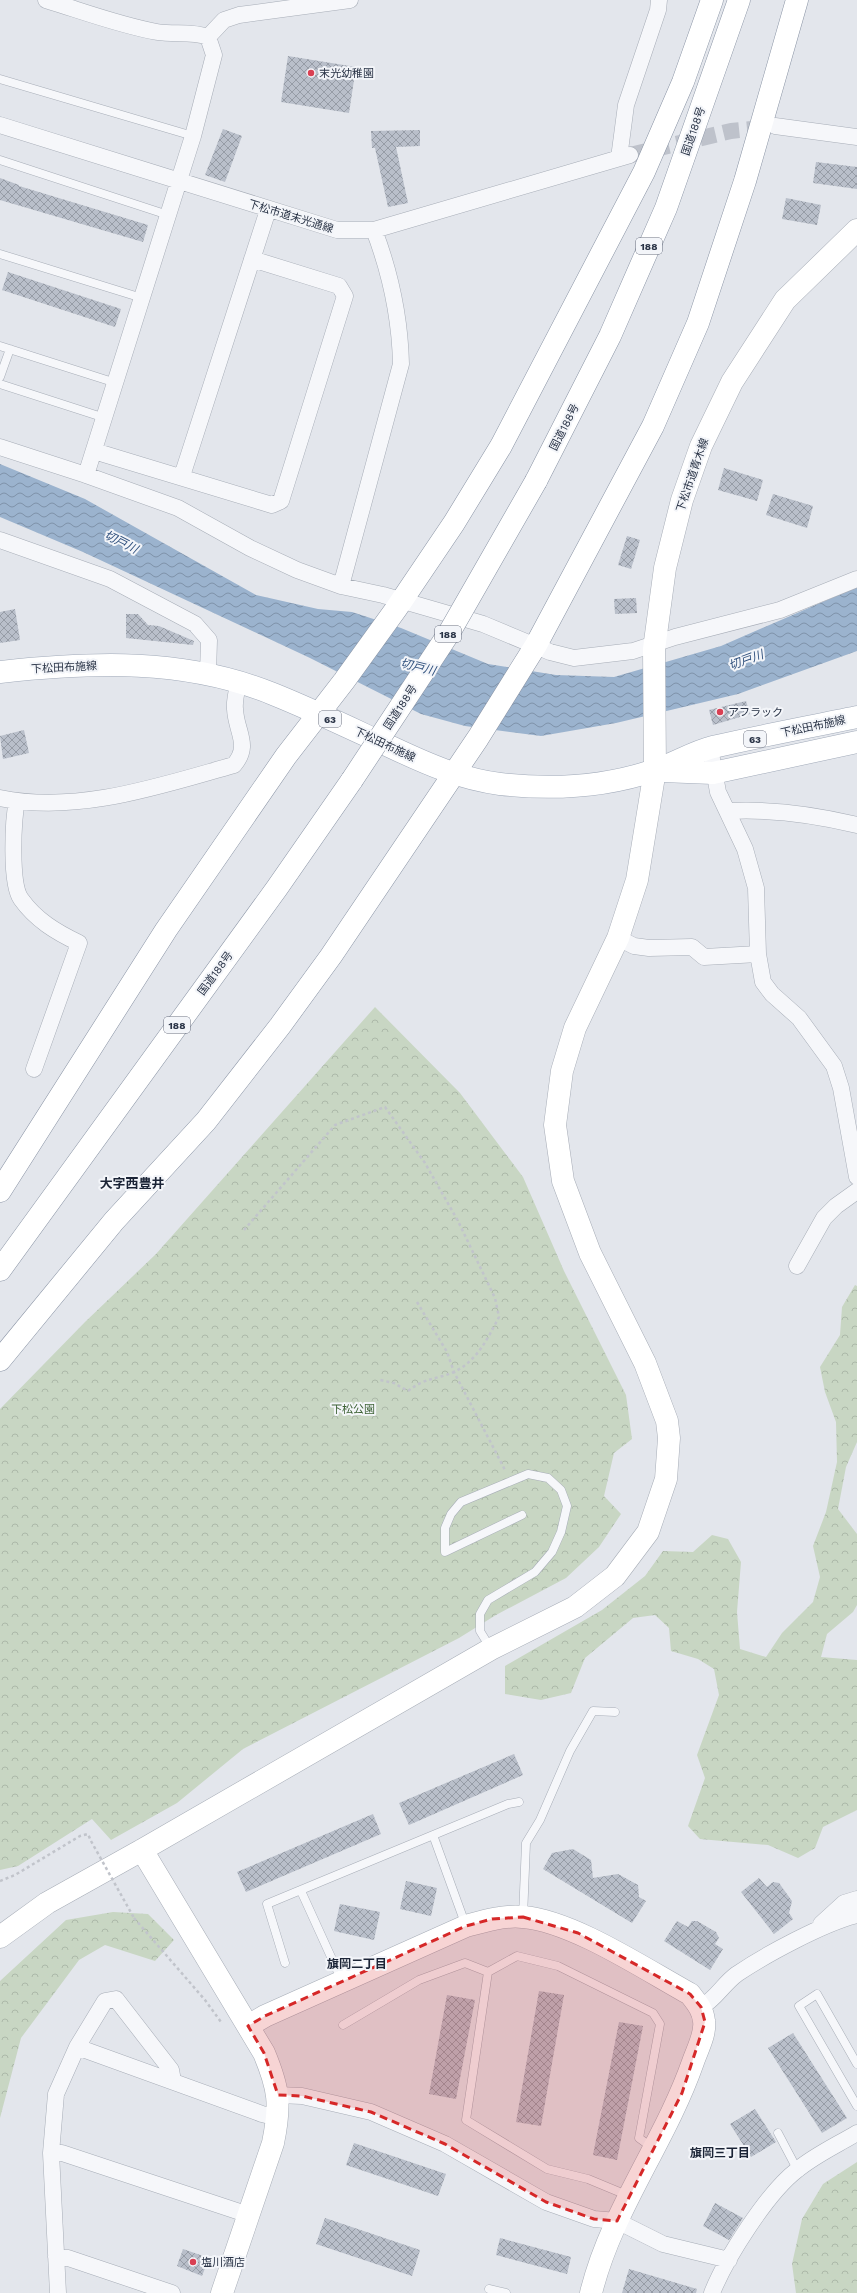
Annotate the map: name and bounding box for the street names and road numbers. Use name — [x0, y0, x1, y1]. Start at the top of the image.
street label: 国道188号 — [679, 105, 708, 157]
street label: 下松市道末光通線 — [247, 197, 335, 236]
road number: 188 — [636, 238, 662, 254]
street label: 国道188号 — [547, 402, 582, 453]
street label: 下松市道青木線 — [674, 437, 711, 514]
road number: 188 — [435, 626, 461, 642]
street label: 下松田布施線 — [31, 659, 97, 676]
street label: 国道188号 — [381, 682, 420, 732]
road number: 63 — [319, 711, 341, 727]
street label: 下松田布施線 — [779, 713, 847, 740]
street label: 下松田布施線 — [352, 725, 417, 764]
road number: 63 — [744, 731, 766, 747]
street label: 国道188号 — [195, 949, 236, 998]
road number: 188 — [164, 1017, 190, 1033]

